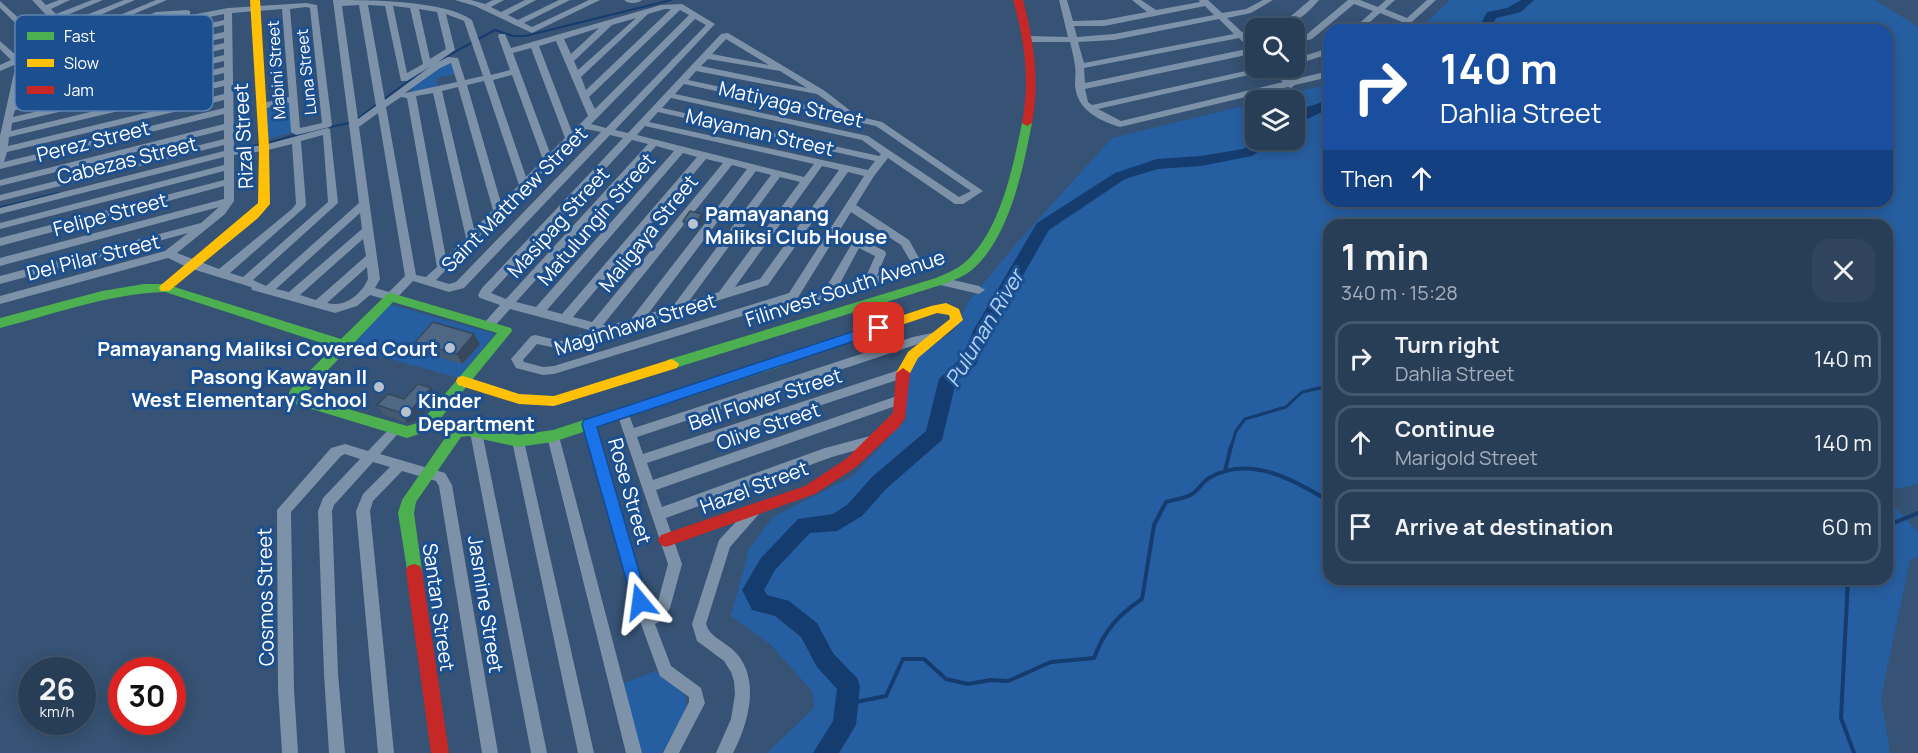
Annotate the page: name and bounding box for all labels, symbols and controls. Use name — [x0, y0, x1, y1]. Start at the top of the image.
legend — [15, 15, 213, 111]
map controls — [1245, 18, 1305, 150]
button: search — [1245, 18, 1305, 78]
street label: Mabini Street — [262, 20, 290, 120]
text: Fast — [64, 25, 95, 47]
street label: Luna Street — [291, 28, 321, 116]
text: 140 m — [1440, 39, 1558, 97]
icon: right — [1341, 48, 1419, 126]
text: Slow — [64, 52, 99, 74]
street label: Matiyaga Street — [716, 74, 866, 134]
text: Jam — [64, 79, 94, 101]
street label: Rizal Street — [227, 82, 259, 190]
button: layers — [1245, 90, 1305, 150]
text: Dahlia Street — [1440, 94, 1601, 131]
street label: Mayaman Street — [683, 102, 837, 162]
street label: Perez Street — [34, 114, 152, 168]
street label: Saint Matthew Street — [435, 120, 593, 278]
street label: Cabezas Street — [54, 130, 200, 190]
street label: Matulungin Street — [531, 147, 661, 291]
street label: Masipag Street — [501, 161, 615, 283]
icon: ahead — [1405, 162, 1438, 195]
text: Then — [1341, 164, 1393, 194]
street label: Maligaya Street — [592, 169, 704, 297]
street label: Felipe Street — [50, 186, 170, 242]
place label: Pamayanang Maliksi Club House — [705, 200, 887, 250]
marker: Pamayanang Maliksi Club House — [686, 217, 700, 231]
street label: Del Pilar Street — [24, 227, 162, 287]
text: 1 min — [1341, 232, 1429, 281]
button: close — [1812, 239, 1875, 302]
street label: Filinvest South Avenue — [742, 243, 948, 333]
water label: Pulunan River — [938, 262, 1031, 392]
text: 340 m · 15:28 — [1341, 279, 1458, 306]
street label: Maginhawa Street — [551, 287, 719, 361]
pin — [853, 302, 904, 353]
icon: arrive — [862, 311, 895, 344]
text: Turn right — [1395, 330, 1500, 360]
place label: Pamayanang Maliksi Covered Court — [97, 335, 438, 362]
marker: Pamayanang Maliksi Covered Court — [443, 341, 457, 355]
icon: right — [1344, 342, 1377, 375]
text: 140 m — [1814, 344, 1872, 374]
text: Dahlia Street — [1395, 360, 1515, 387]
street label: Bell Flower Street — [685, 361, 845, 437]
place label: Pasong Kawayan II West Elementary School — [132, 363, 367, 413]
marker: Pasong Kawayan II West Elementary School — [372, 380, 386, 394]
place label: Kinder Department — [418, 387, 535, 437]
street label: Olive Street — [713, 396, 823, 456]
marker: Kinder Department — [399, 405, 413, 419]
text: Continue — [1395, 414, 1495, 444]
icon: ahead — [1344, 426, 1377, 459]
text: 140 m — [1814, 428, 1872, 458]
street label: Rose Street — [602, 435, 658, 547]
text: Marigold Street — [1395, 444, 1538, 471]
street label: Hazel Street — [696, 454, 812, 520]
icon: arrive — [1344, 510, 1377, 543]
text: Arrive at destination — [1395, 512, 1613, 542]
text: 60 m — [1822, 512, 1872, 542]
street label: Cosmos Street — [250, 528, 280, 666]
street label: Jasmine Street — [462, 533, 510, 675]
street label: Santan Street — [417, 541, 461, 673]
position arrow — [608, 570, 672, 634]
speed limit sign: 30 — [108, 657, 186, 735]
text: 26 — [39, 668, 75, 709]
text: km/h — [40, 701, 74, 722]

